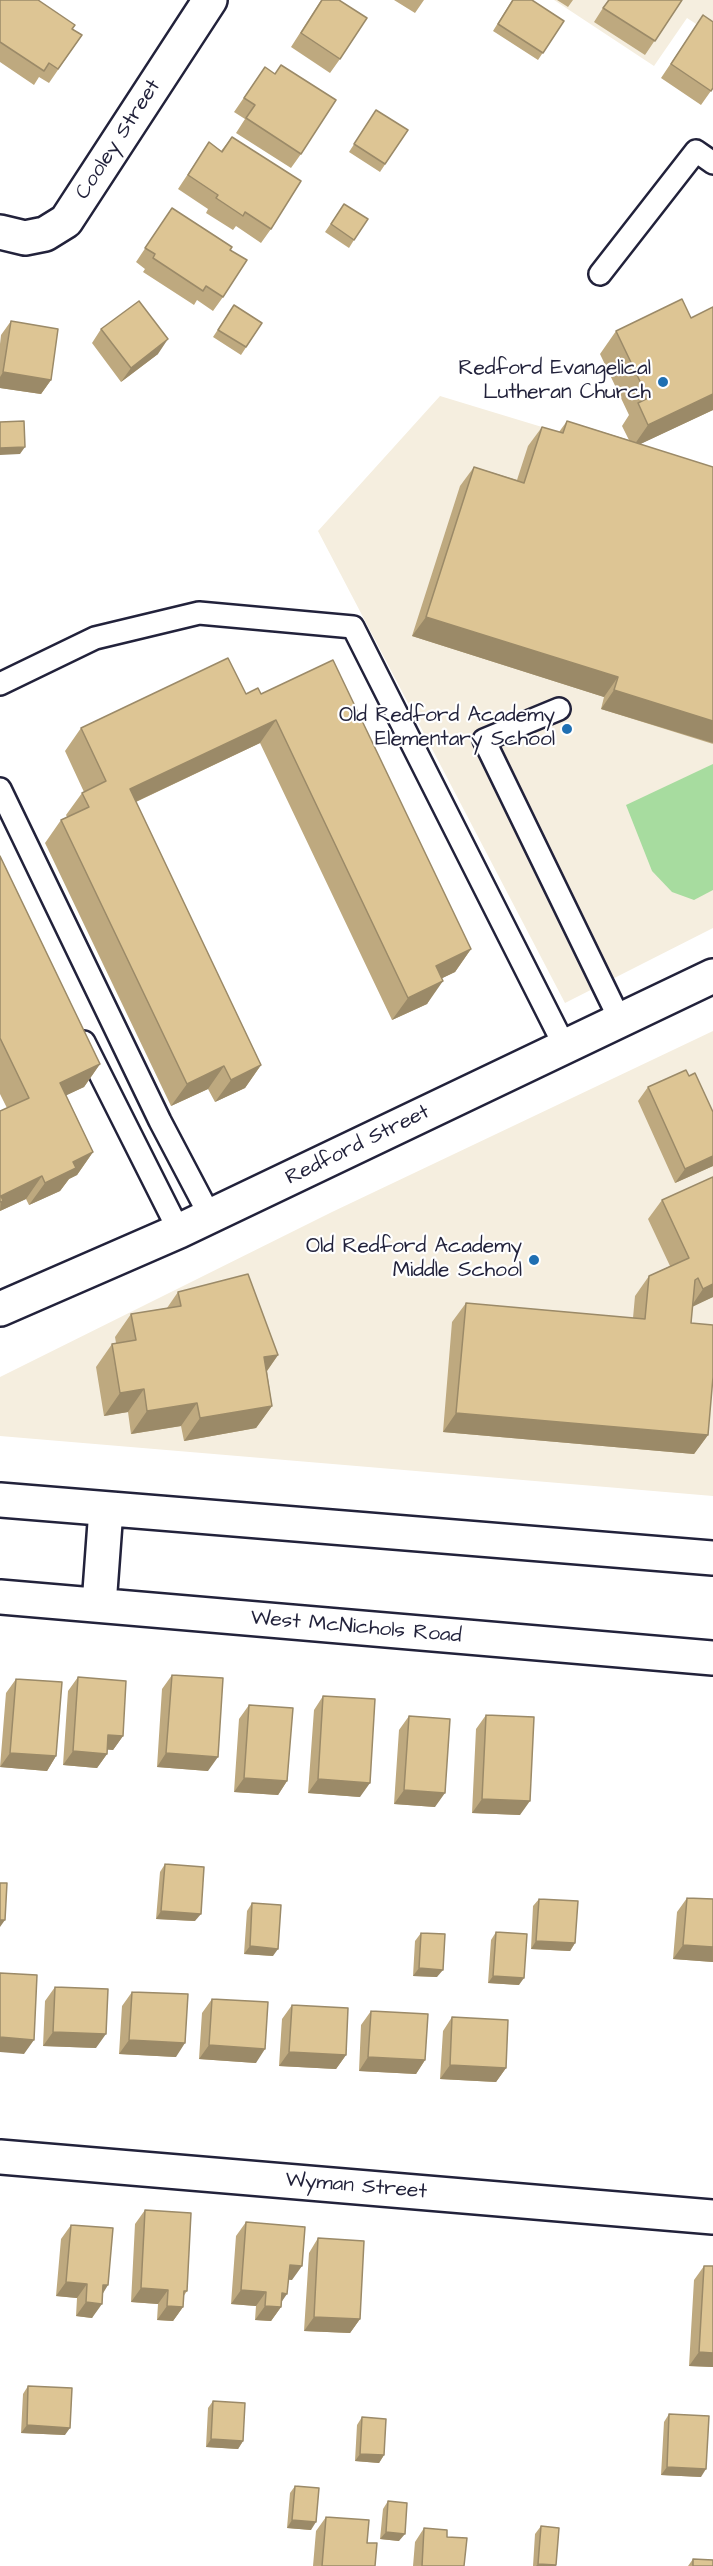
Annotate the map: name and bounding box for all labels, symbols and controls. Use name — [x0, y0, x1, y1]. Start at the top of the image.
street label: Cooley Street — [71, 75, 167, 205]
place label: Redford Evangelical Lutheran Church — [458, 357, 651, 407]
marker: Redford Evangelical Lutheran Church — [656, 375, 670, 389]
place label: Old Redford Academy Elementary School — [339, 704, 555, 754]
marker: Old Redford Academy Elementary School — [560, 722, 574, 736]
street label: Redford Street — [282, 1100, 434, 1192]
place label: Old Redford Academy Middle School — [306, 1235, 522, 1285]
marker: Old Redford Academy Middle School — [527, 1253, 541, 1267]
street label: West McNichols Road — [250, 1606, 462, 1650]
street label: Wyman Street — [284, 2168, 428, 2206]

